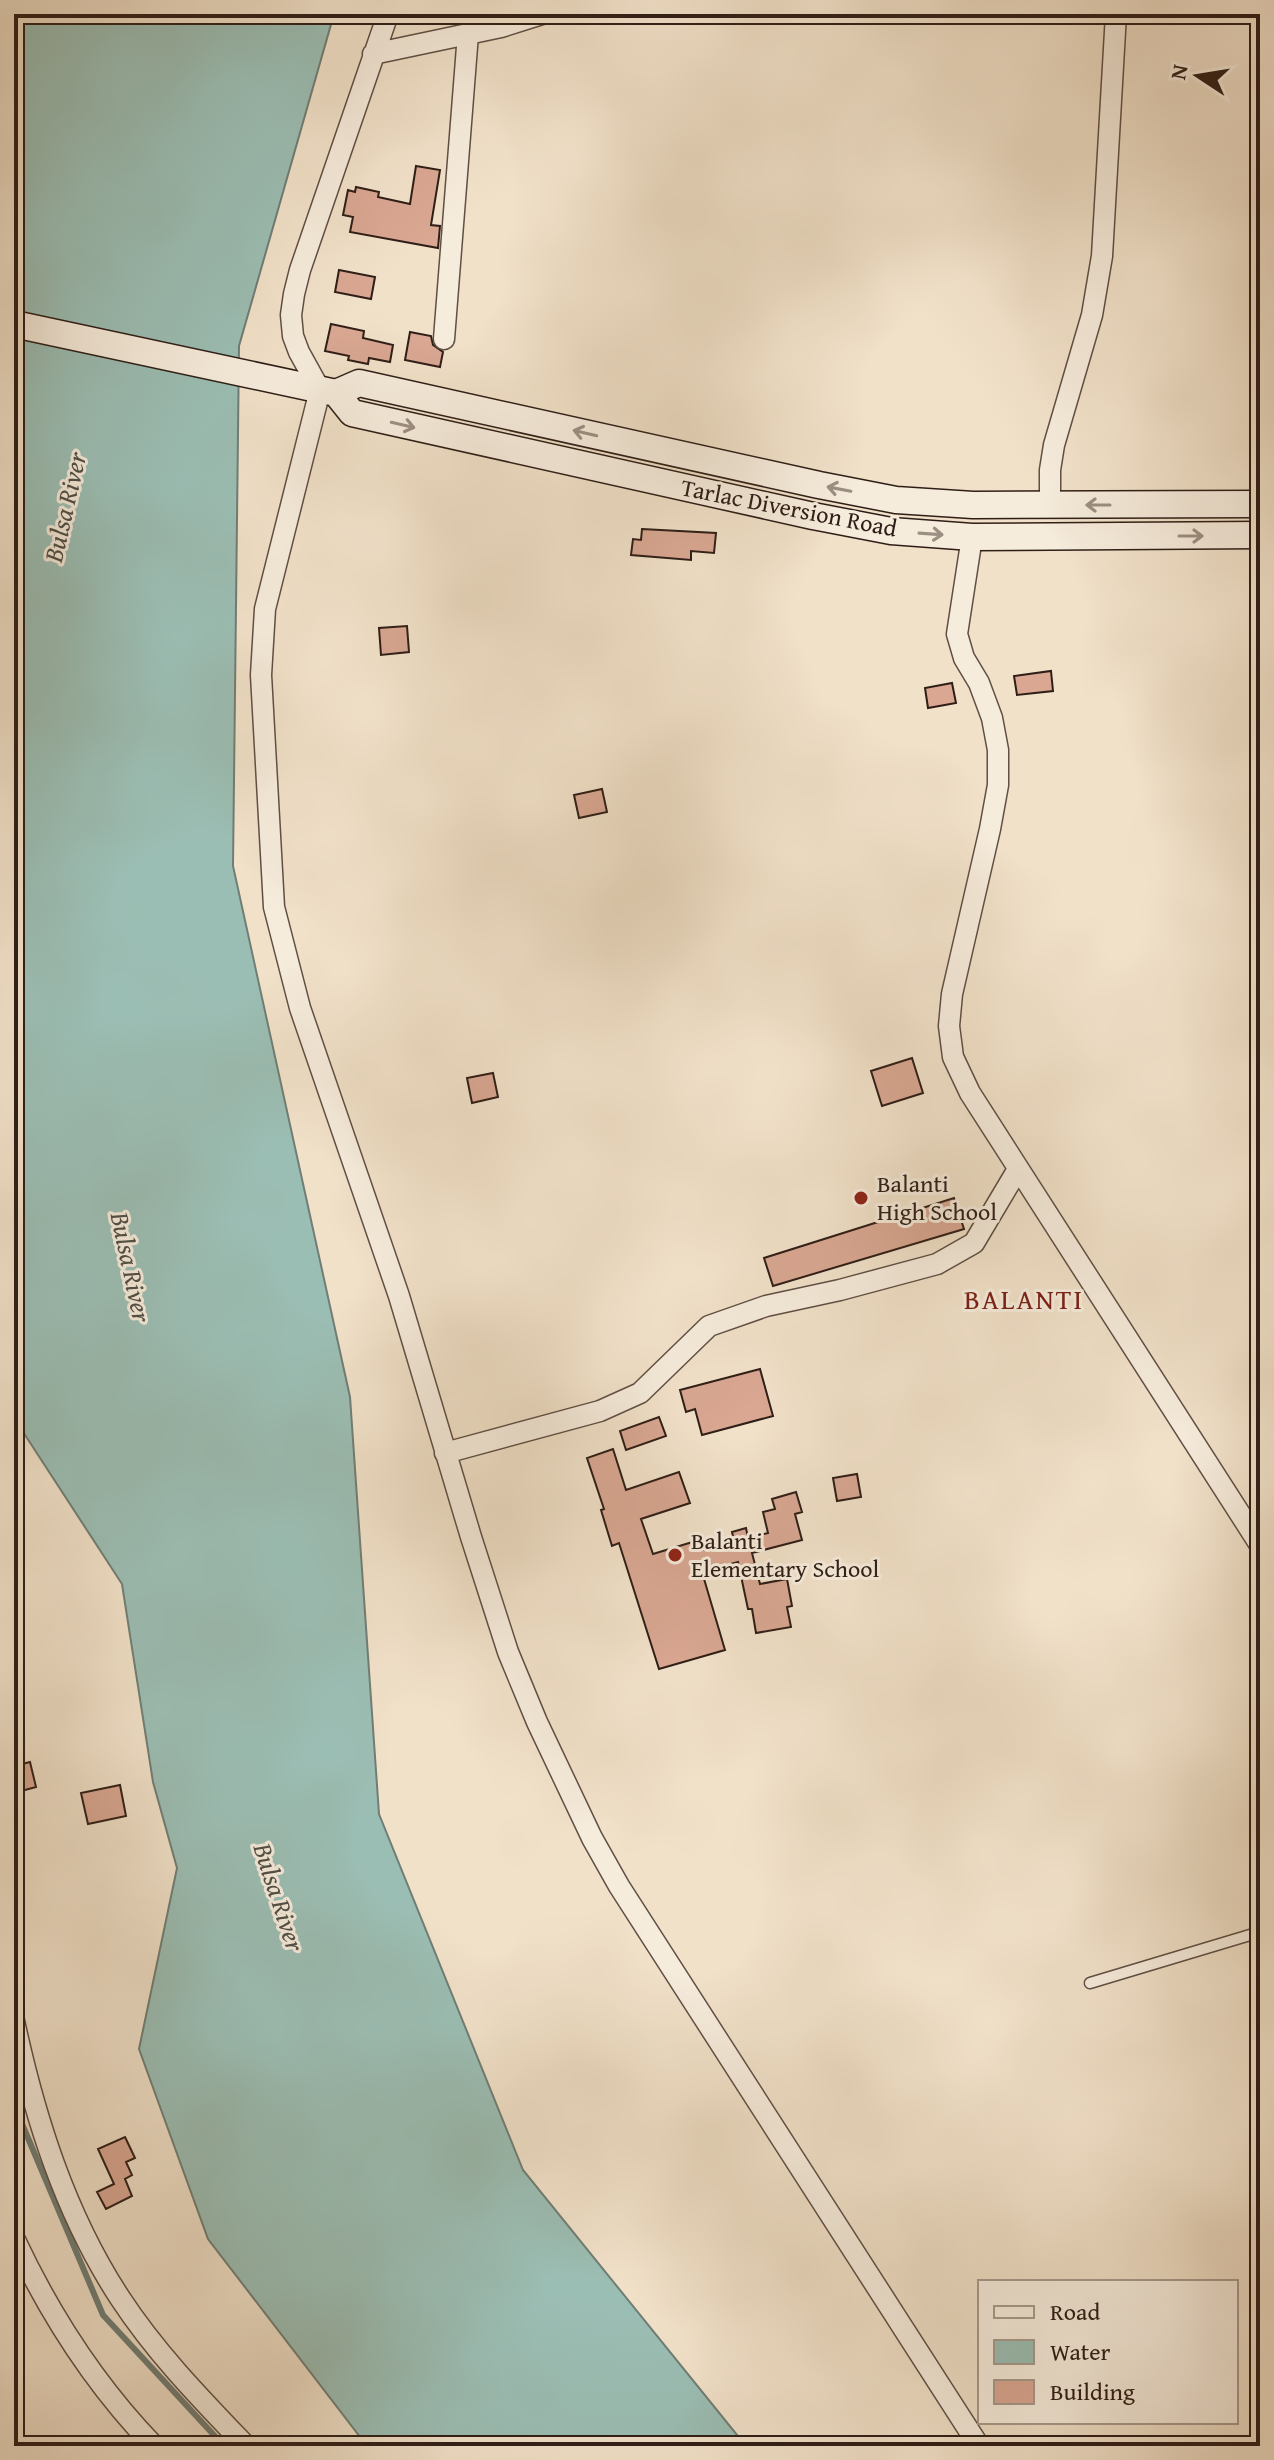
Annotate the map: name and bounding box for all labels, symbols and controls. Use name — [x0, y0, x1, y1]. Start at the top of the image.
north arrow — [1158, 36, 1238, 116]
text: N — [1161, 61, 1196, 82]
one-way arrow — [390, 418, 415, 433]
one-way arrow — [573, 425, 599, 440]
water label: Bulsa River — [33, 447, 96, 567]
street label: Tarlac Diversion Road — [678, 469, 900, 546]
one-way arrow — [827, 481, 852, 496]
one-way arrow — [1085, 497, 1112, 513]
one-way arrow — [917, 527, 944, 542]
one-way arrow — [1177, 528, 1204, 544]
place label: Balanti High School — [877, 1166, 997, 1229]
marker: Balanti High School — [852, 1189, 870, 1207]
water label: Bulsa River — [101, 1207, 162, 1327]
district label: BALANTI — [964, 1278, 1084, 1319]
place label: Balanti Elementary School — [691, 1523, 879, 1586]
marker: Balanti Elementary School — [666, 1546, 684, 1564]
water label: Bulsa River — [243, 1837, 316, 1957]
legend — [978, 2280, 1238, 2424]
text: Road — [1050, 2294, 1100, 2329]
text: Water — [1050, 2334, 1111, 2369]
text: Building — [1050, 2374, 1135, 2409]

